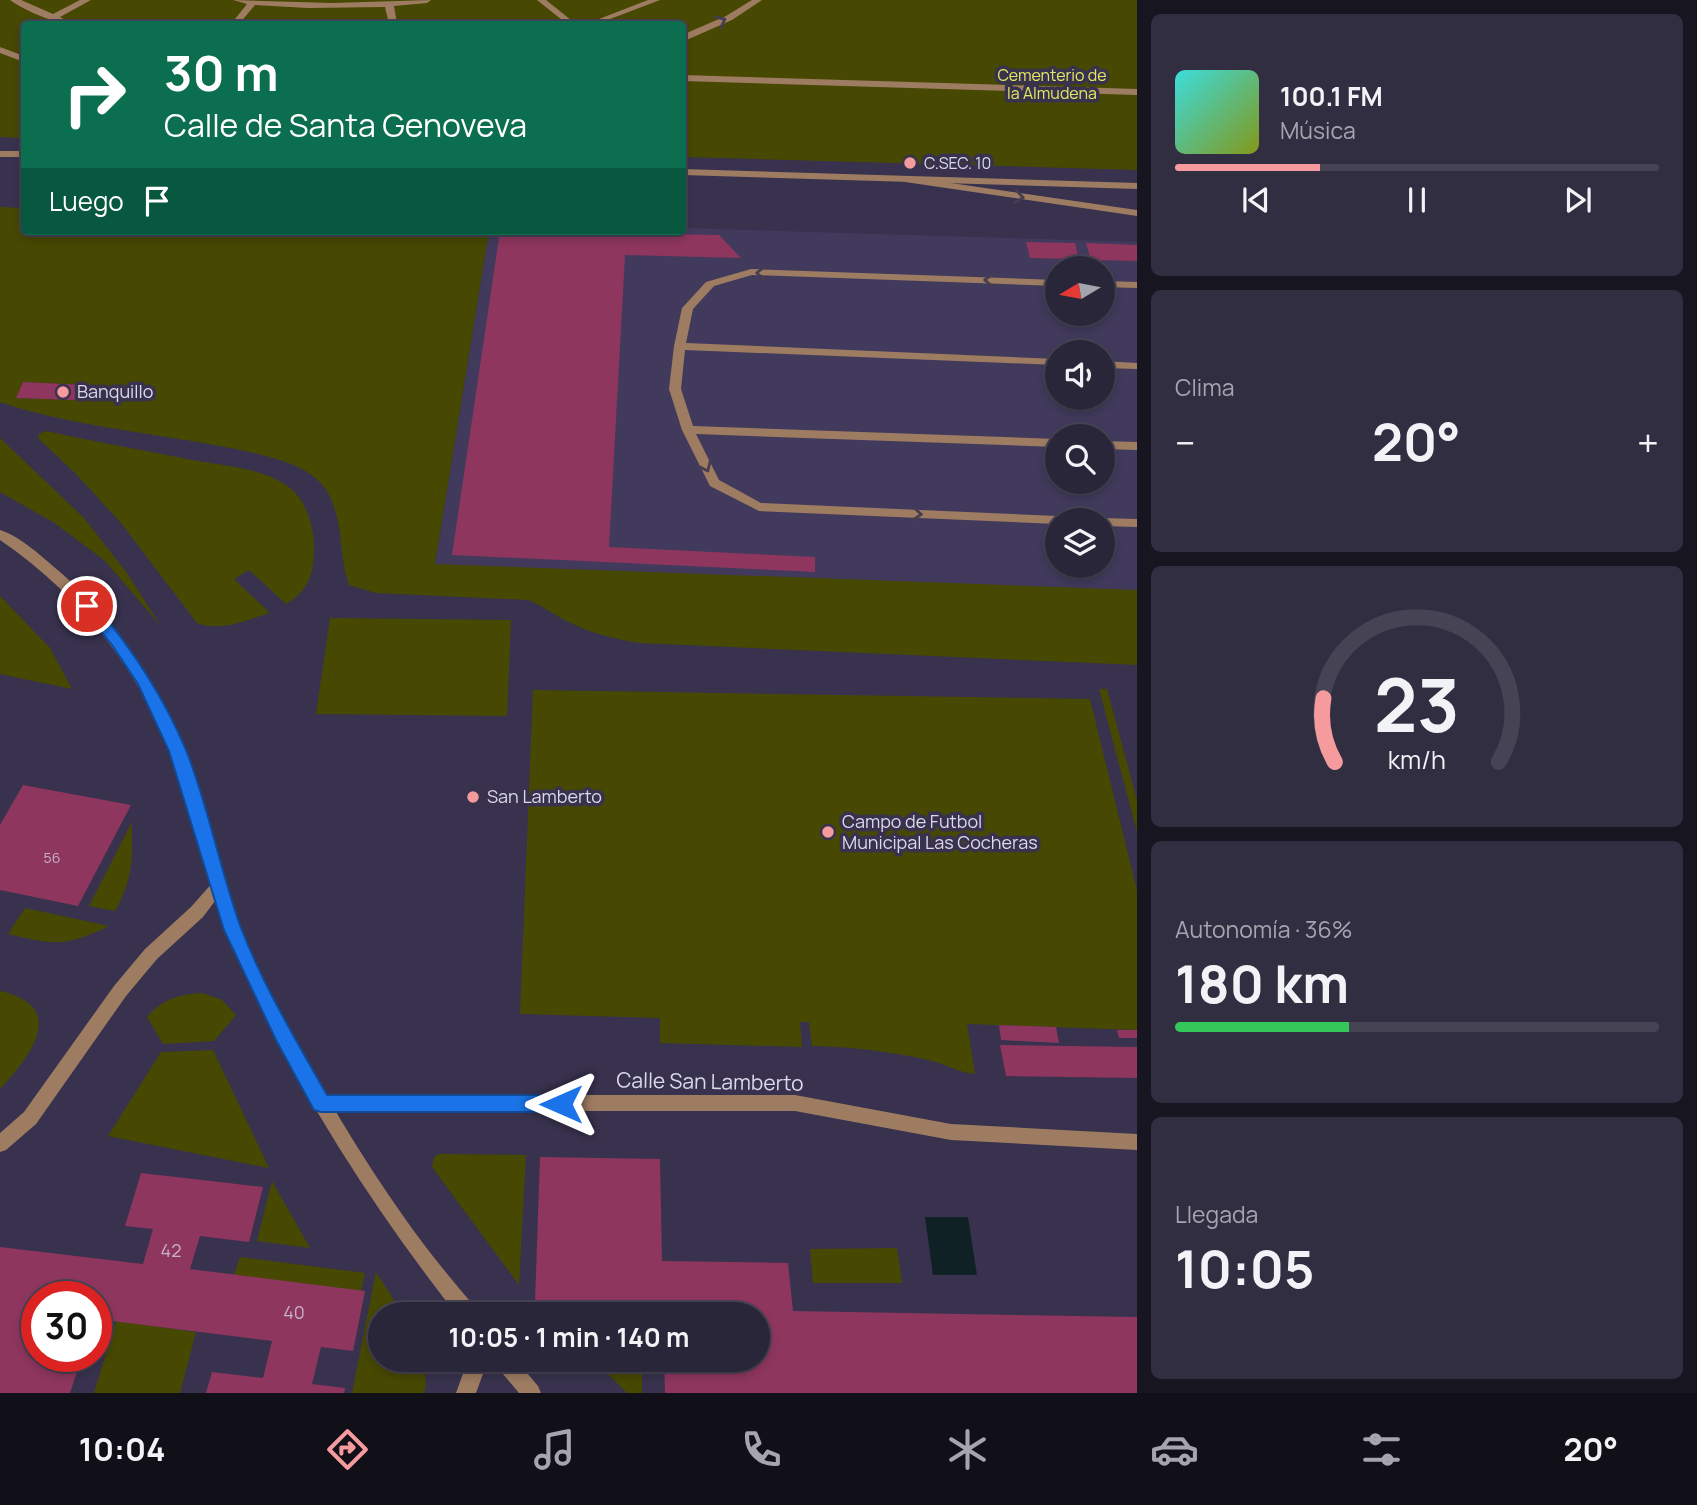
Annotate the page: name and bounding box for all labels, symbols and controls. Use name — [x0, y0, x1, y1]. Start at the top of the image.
one-way arrow — [714, 16, 726, 30]
text: 30 m — [164, 39, 279, 106]
icon: right — [49, 49, 140, 140]
park label: Cementerio de la Almudena — [997, 64, 1107, 104]
text: 100.1 FM — [1280, 78, 1383, 114]
text: Calle de Santa Genoveva — [164, 103, 527, 147]
text: Música — [1280, 114, 1356, 146]
place label: C.SEC. 10 — [924, 152, 991, 174]
marker: C.SEC. 10 — [902, 155, 918, 171]
icon: previous — [1237, 181, 1275, 219]
icon: pause — [1398, 181, 1436, 219]
icon: next — [1559, 181, 1597, 219]
icon: arrive — [138, 182, 176, 220]
text: Luego — [49, 183, 124, 219]
one-way arrow — [1014, 189, 1025, 204]
north arrow — [1045, 256, 1115, 326]
map controls — [1045, 256, 1115, 578]
one-way arrow — [756, 265, 767, 280]
one-way arrow — [983, 273, 994, 288]
button: sound — [1045, 340, 1115, 410]
text: Clima — [1175, 371, 1234, 403]
place label: Banquillo — [77, 379, 153, 403]
marker: Banquillo — [55, 384, 71, 400]
text: 20° — [1372, 406, 1461, 477]
text: − — [1175, 416, 1196, 468]
text: + — [1637, 416, 1659, 468]
button: search — [1045, 424, 1115, 494]
one-way arrow — [698, 460, 712, 472]
one-way arrow — [912, 506, 923, 521]
button: layers — [1045, 508, 1115, 578]
pin — [57, 576, 117, 636]
icon: arrive — [68, 587, 106, 625]
text: 23 — [1374, 655, 1460, 755]
text: km/h — [1388, 742, 1446, 777]
place label: San Lamberto — [487, 784, 602, 808]
marker: San Lamberto — [465, 789, 481, 805]
place label: Campo de Futbol Municipal Las Cocheras — [842, 809, 1038, 854]
marker: Campo de Futbol Municipal Las Cocheras — [820, 824, 836, 840]
house number: 56 — [44, 848, 60, 867]
text: Autonomía · 36% — [1175, 913, 1353, 945]
text: 180 km — [1175, 948, 1349, 1019]
street label: Calle San Lamberto — [616, 1065, 804, 1097]
position arrow — [524, 1067, 598, 1141]
text: Llegada — [1175, 1198, 1258, 1230]
text: 10:05 — [1175, 1233, 1315, 1304]
house number: 42 — [161, 1238, 181, 1262]
speed limit sign: 30 — [21, 1281, 112, 1372]
house number: 40 — [283, 1300, 305, 1324]
text: 10:05 · 1 min · 140 m — [449, 1319, 689, 1355]
icon: directions — [323, 1425, 372, 1474]
icon: music — [530, 1425, 579, 1474]
icon: phone — [737, 1425, 786, 1474]
icon: climate — [943, 1425, 992, 1474]
icon: car — [1150, 1425, 1199, 1474]
icon: filters — [1357, 1425, 1406, 1474]
text: 10:04 — [79, 1427, 165, 1471]
text: 20° — [1564, 1427, 1618, 1471]

